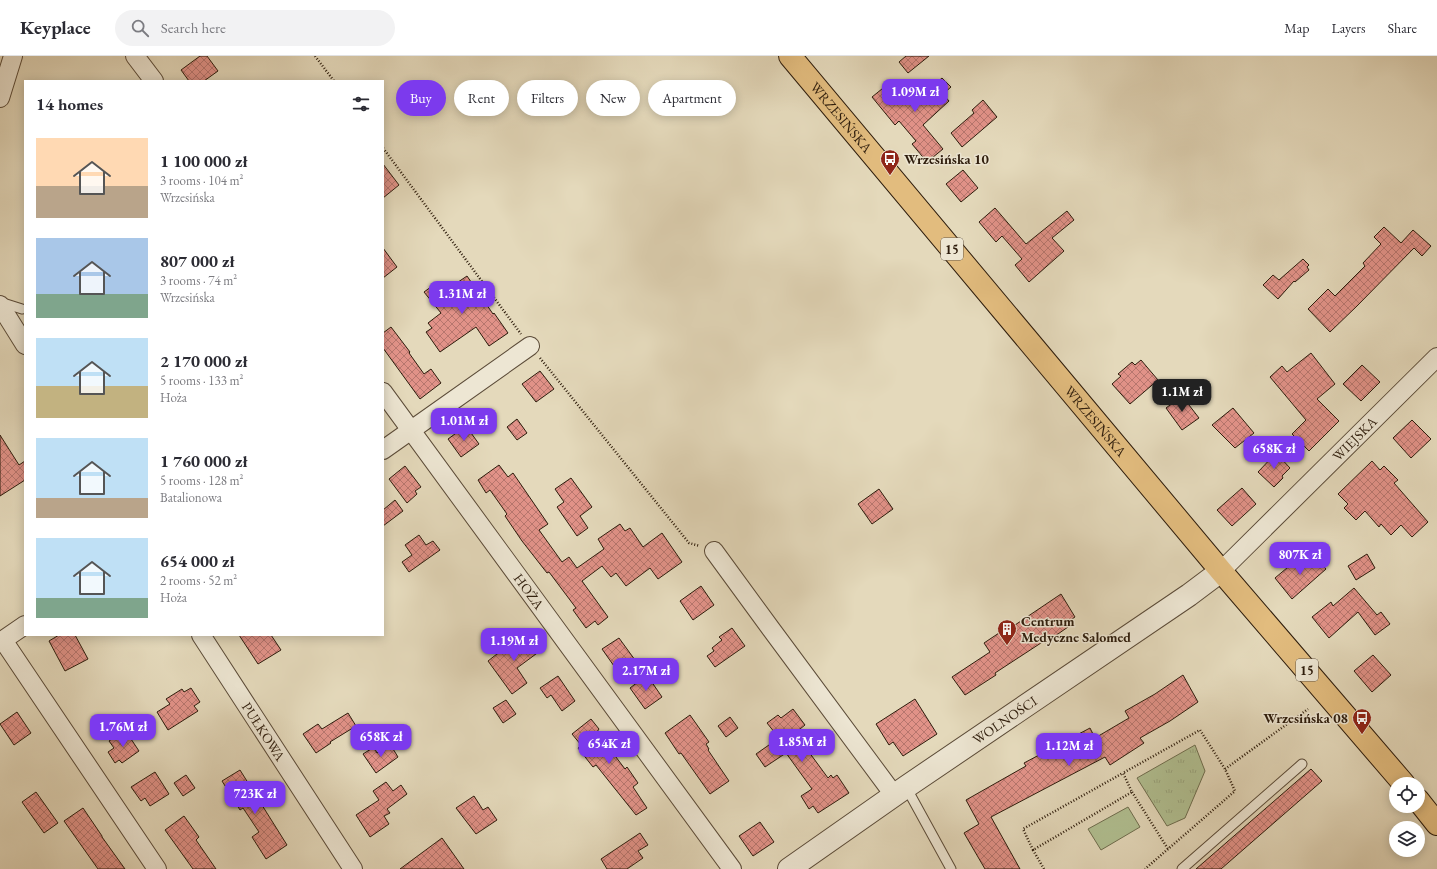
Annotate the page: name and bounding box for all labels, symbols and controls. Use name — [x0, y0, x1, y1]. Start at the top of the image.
search box — [115, 10, 395, 46]
text: Keyplace — [20, 15, 91, 40]
icon: search — [129, 17, 151, 39]
text: Search here — [161, 18, 226, 37]
text: Map — [1284, 19, 1309, 37]
text: Layers — [1331, 19, 1366, 37]
text: Share — [1388, 19, 1417, 37]
street label: WRZESIŃSKA — [806, 78, 876, 157]
pin: 1.09M zł — [874, 79, 956, 113]
chip: Buy — [396, 80, 446, 116]
chip: Rent — [454, 80, 509, 116]
chip: Filters — [517, 80, 578, 116]
chip: New — [586, 80, 640, 116]
chip: Apartment — [648, 80, 736, 116]
text: 1.09M zł — [891, 83, 939, 100]
text: 14 homes — [36, 93, 103, 115]
icon: filters — [350, 93, 372, 115]
bus stop icon: Wrzesińska 10 — [879, 148, 901, 176]
text: 1 100 000 zł — [160, 150, 247, 172]
place label: Wrzesińska 10 — [904, 150, 989, 168]
icon: home — [68, 154, 116, 202]
text: 3 rooms · 104 m² — [160, 172, 244, 189]
text: Wrzesińska — [160, 189, 215, 206]
road number: 15 — [941, 238, 963, 260]
text: 807 000 zł — [160, 250, 234, 272]
icon: home — [68, 254, 116, 302]
text: 3 rooms · 74 m² — [160, 272, 237, 289]
pin: 1.31M zł — [421, 281, 503, 315]
text: 1.31M zł — [438, 285, 486, 302]
text: Wrzesińska — [160, 289, 215, 306]
text: 2 170 000 zł — [160, 350, 247, 372]
icon: home — [68, 354, 116, 402]
text: 5 rooms · 133 m² — [160, 372, 244, 389]
pin: 1.1M zł — [1145, 379, 1219, 413]
street label: WRZESIŃSKA — [1061, 382, 1131, 461]
text: 1.1M zł — [1161, 383, 1203, 400]
text: Hoża — [160, 389, 187, 406]
pin: 1.01M zł — [423, 408, 505, 442]
text: 1.01M zł — [440, 412, 488, 429]
street label: WIEJSKA — [1328, 412, 1381, 465]
pin: 658K zł — [1237, 436, 1311, 470]
text: 658K zł — [1252, 440, 1296, 457]
text: 1 760 000 zł — [160, 450, 247, 472]
icon: home — [68, 454, 116, 502]
text: 5 rooms · 128 m² — [160, 472, 244, 489]
text: Batalionowa — [160, 489, 222, 506]
pin: 807K zł — [1263, 542, 1337, 576]
text: 807K zł — [1278, 546, 1322, 563]
text: 654 000 zł — [160, 550, 234, 572]
icon: home — [68, 554, 116, 602]
street label: HOŻA — [510, 570, 548, 613]
text: 2 rooms · 52 m² — [160, 572, 237, 589]
text: Hoża — [160, 589, 187, 606]
place label: Centrum Medyczne Salomed — [1021, 612, 1131, 646]
building icon: Centrum Medyczne Salomed — [996, 618, 1018, 646]
pin: 1.19M zł — [473, 628, 555, 662]
text: 1.19M zł — [490, 632, 538, 649]
pin: 2.17M zł — [605, 658, 687, 692]
road number: 15 — [1296, 659, 1318, 681]
text: 2.17M zł — [622, 662, 670, 679]
street label: WOLNOŚCI — [969, 692, 1041, 748]
street label: PUŁKOWA — [238, 699, 290, 765]
bus stop icon: Wrzesińska 08 — [1351, 707, 1373, 735]
place label: Wrzesińska 08 — [1263, 709, 1348, 727]
pin: 1.76M zł — [82, 714, 164, 748]
text: 1.76M zł — [99, 718, 147, 735]
pin: 658K zł — [344, 724, 418, 758]
text: 658K zł — [359, 728, 403, 745]
pin: 1.85M zł — [761, 729, 843, 763]
pin: 654K zł — [572, 731, 646, 765]
text: 1.85M zł — [778, 733, 826, 750]
pin: 1.12M zł — [1028, 733, 1110, 767]
text: 654K zł — [587, 735, 631, 752]
text: 1.12M zł — [1045, 737, 1093, 754]
map controls — [1389, 777, 1425, 857]
button: locate — [1389, 777, 1425, 813]
pin: 723K zł — [218, 781, 292, 815]
text: 723K zł — [233, 785, 277, 802]
button: layers — [1389, 821, 1425, 857]

